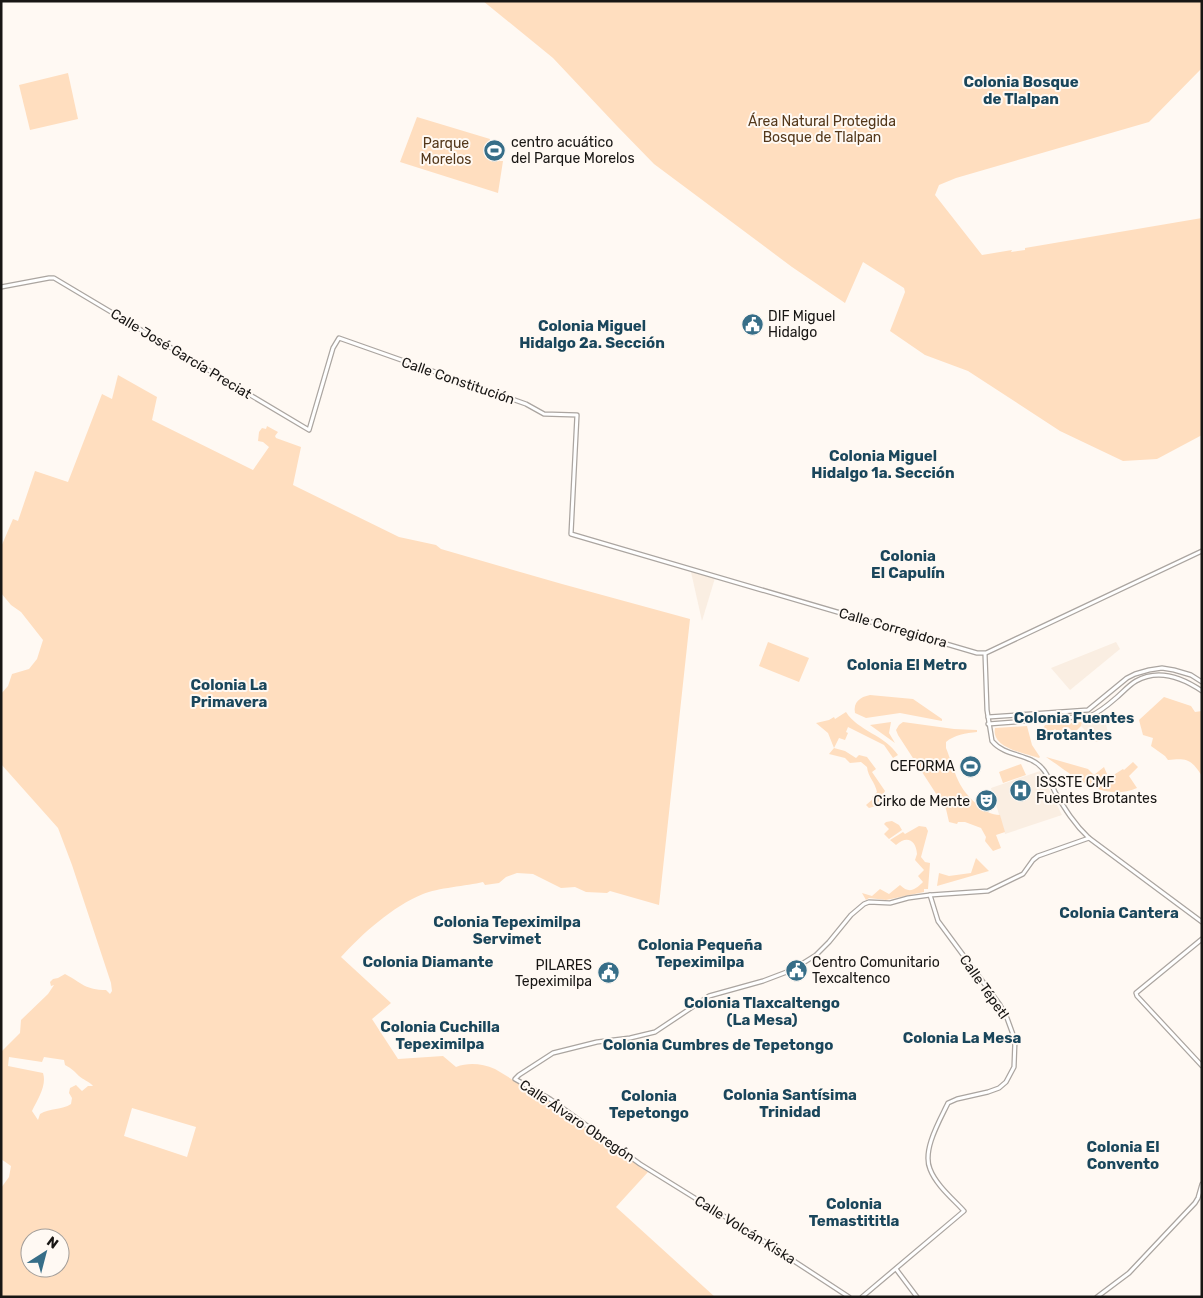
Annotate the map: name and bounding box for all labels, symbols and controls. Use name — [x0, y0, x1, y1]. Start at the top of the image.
district label: Colonia Bosque de Tlalpan — [963, 73, 1079, 108]
park label: Área Natural Protegida Bosque de Tlalpan — [748, 112, 896, 146]
place label: centro acuático del Parque Morelos — [511, 134, 635, 167]
park label: Parque Morelos — [421, 135, 471, 168]
sports icon: centro acuático del Parque Morelos — [483, 138, 507, 162]
street label: Calle José García Preciat — [107, 305, 255, 403]
place label: DIF Miguel Hidalgo — [768, 308, 835, 341]
public building icon: DIF Miguel Hidalgo — [740, 312, 764, 336]
district label: Colonia Miguel Hidalgo 2a. Sección — [519, 317, 665, 352]
street label: Calle Constitución — [399, 354, 517, 408]
district label: Colonia Miguel Hidalgo 1a. Sección — [811, 447, 955, 482]
district label: Colonia El Capulín — [871, 547, 945, 582]
street label: Calle Corregidora — [837, 604, 949, 652]
district label: Colonia El Metro — [847, 656, 967, 674]
district label: Colonia La Primavera — [191, 676, 268, 711]
district label: Colonia Fuentes Brotantes — [1014, 709, 1134, 744]
sports icon: CEFORMA — [959, 754, 983, 778]
place label: CEFORMA — [890, 758, 956, 775]
place label: ISSSTE CMF Fuentes Brotantes — [1036, 774, 1157, 807]
hospital icon: ISSSTE CMF Fuentes Brotantes — [1008, 778, 1032, 802]
theatre icon: Cirko de Mente — [974, 789, 998, 813]
place label: Cirko de Mente — [873, 793, 970, 810]
district label: Colonia Cantera — [1059, 904, 1179, 922]
district label: Colonia Tepeximilpa Servimet — [433, 913, 581, 948]
district label: Colonia Pequeña Tepeximilpa — [638, 936, 762, 971]
street label: Calle Tépetl — [956, 952, 1012, 1022]
district label: Colonia Diamante — [362, 953, 494, 971]
place label: Centro Comunitario Texcaltenco — [812, 954, 940, 987]
place label: PILARES Tepeximilpa — [515, 957, 592, 990]
public building icon: Centro Comunitario Texcaltenco — [784, 958, 808, 982]
public building icon: PILARES Tepeximilpa — [596, 961, 620, 985]
district label: Colonia Tlaxcaltengo (La Mesa) — [684, 994, 840, 1029]
district label: Colonia Cuchilla Tepeximilpa — [380, 1018, 500, 1053]
district label: Colonia La Mesa — [903, 1029, 1021, 1047]
district label: Colonia Cumbres de Tepetongo — [603, 1036, 833, 1054]
street label: Calle Álvaro Obregón — [516, 1075, 638, 1166]
district label: Colonia Santísima Trinidad — [723, 1086, 857, 1121]
district label: Colonia Tepetongo — [609, 1087, 689, 1122]
district label: Colonia El Convento — [1086, 1138, 1160, 1173]
street label: Calle Volcán Kiska — [691, 1192, 799, 1268]
district label: Colonia Temastititla — [809, 1195, 899, 1230]
north arrow — [20, 1228, 70, 1278]
text: N — [43, 1233, 61, 1253]

